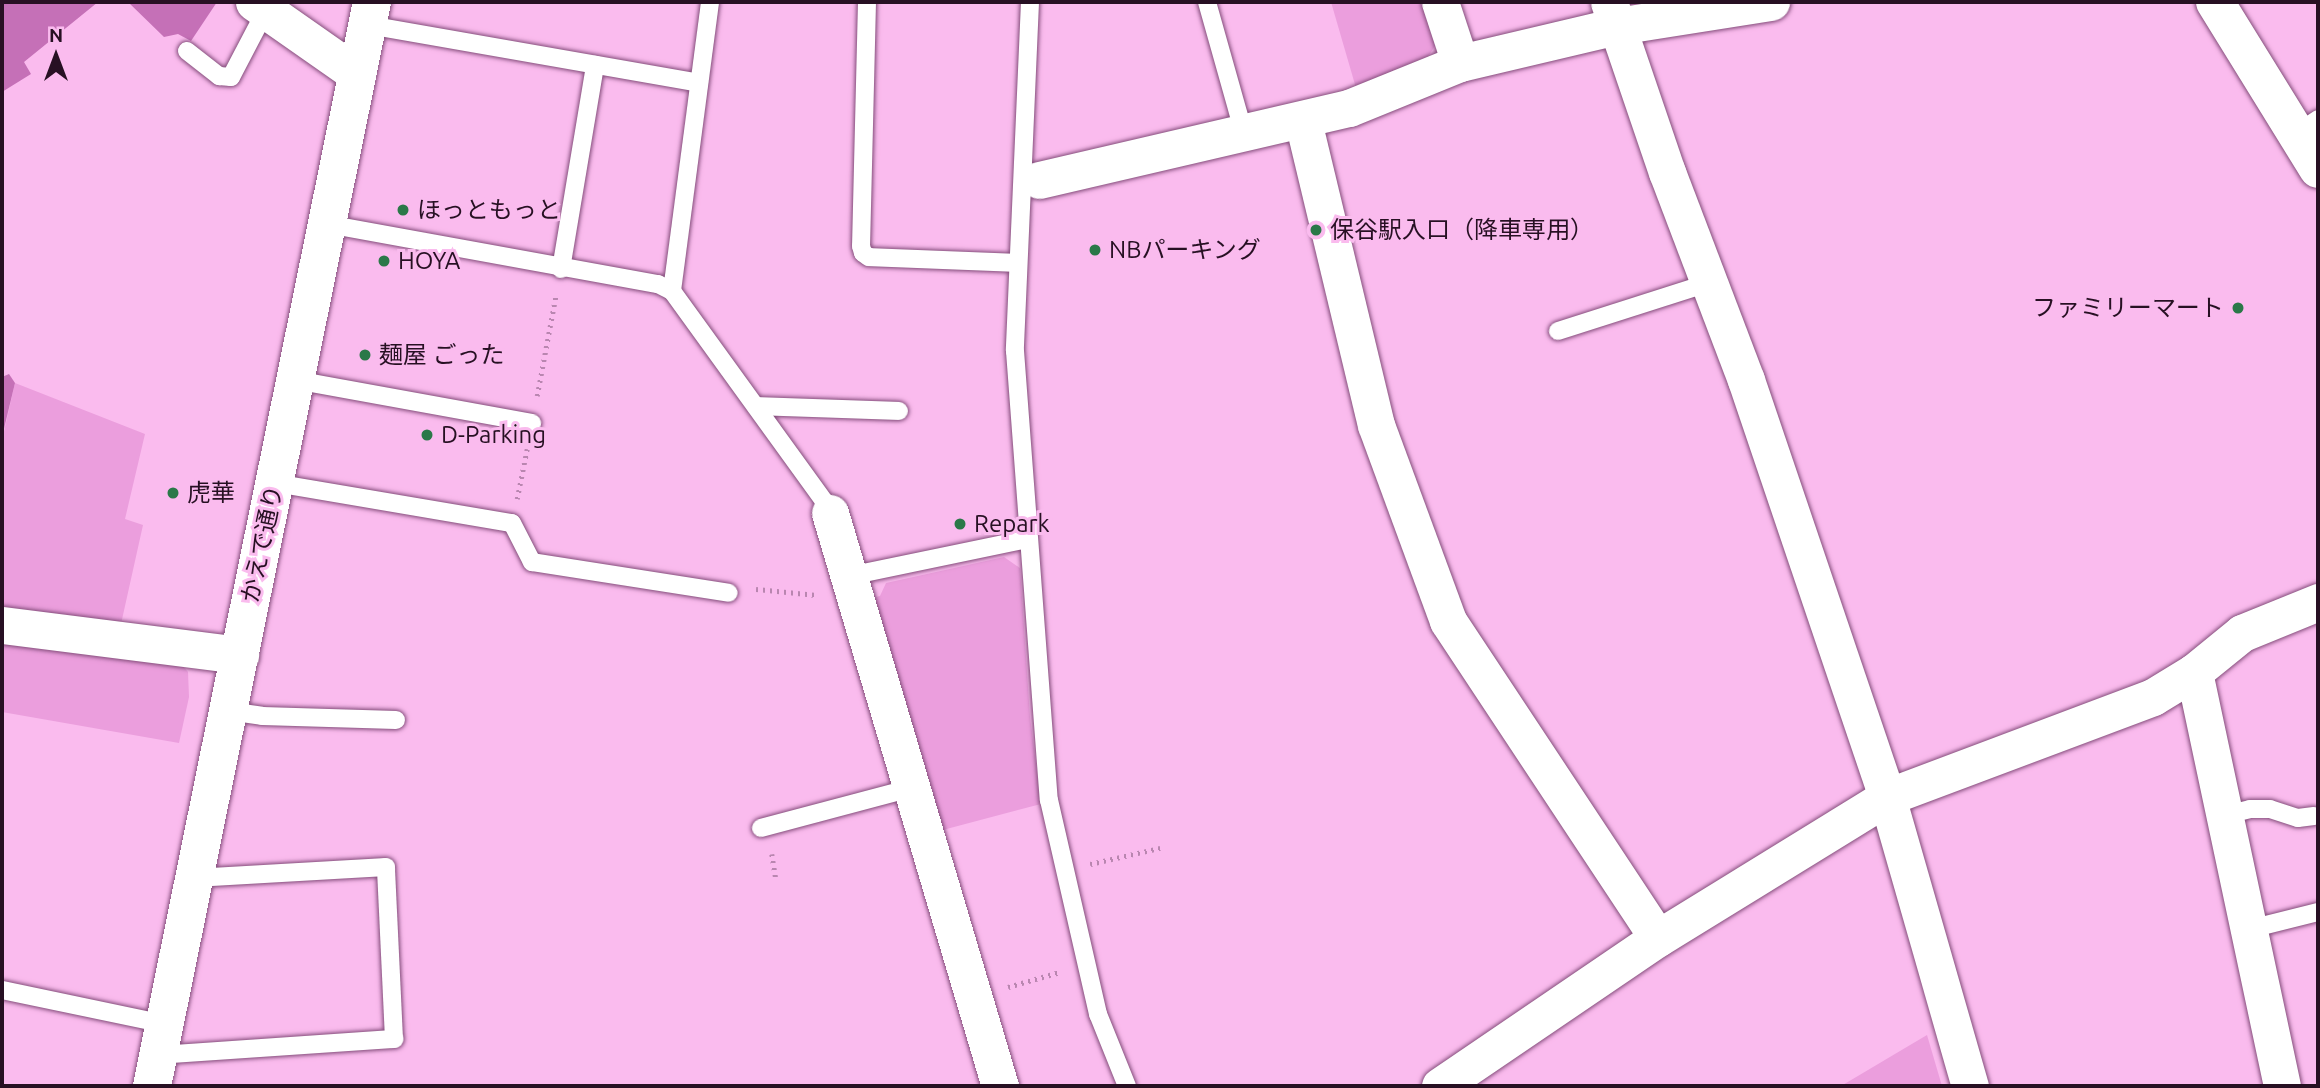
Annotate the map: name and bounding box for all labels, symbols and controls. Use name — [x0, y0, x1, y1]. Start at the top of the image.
north arrow — [21, 21, 91, 91]
text: N — [49, 24, 63, 46]
place label: ほっともっと — [417, 196, 561, 224]
marker: ほっともっと — [395, 202, 411, 218]
place label: 保谷駅入口（降車専用） — [1330, 216, 1594, 244]
marker: 保谷駅入口（降車専用） — [1308, 222, 1324, 238]
place label: NBパーキング — [1109, 236, 1261, 264]
marker: NBパーキング — [1087, 242, 1103, 258]
place label: HOYA — [398, 247, 460, 275]
marker: HOYA — [376, 253, 392, 269]
place label: ファミリーマート — [2032, 294, 2224, 322]
marker: ファミリーマート — [2230, 300, 2246, 316]
place label: 麺屋 ごった — [379, 341, 504, 369]
marker: 麺屋 ごった — [357, 347, 373, 363]
place label: D-Parking — [441, 421, 546, 449]
marker: D-Parking — [419, 427, 435, 443]
place label: 虎華 — [187, 479, 235, 507]
street label: かえで通り — [235, 482, 289, 606]
marker: 虎華 — [165, 485, 181, 501]
place label: Repark — [974, 510, 1050, 538]
marker: Repark — [952, 516, 968, 532]

